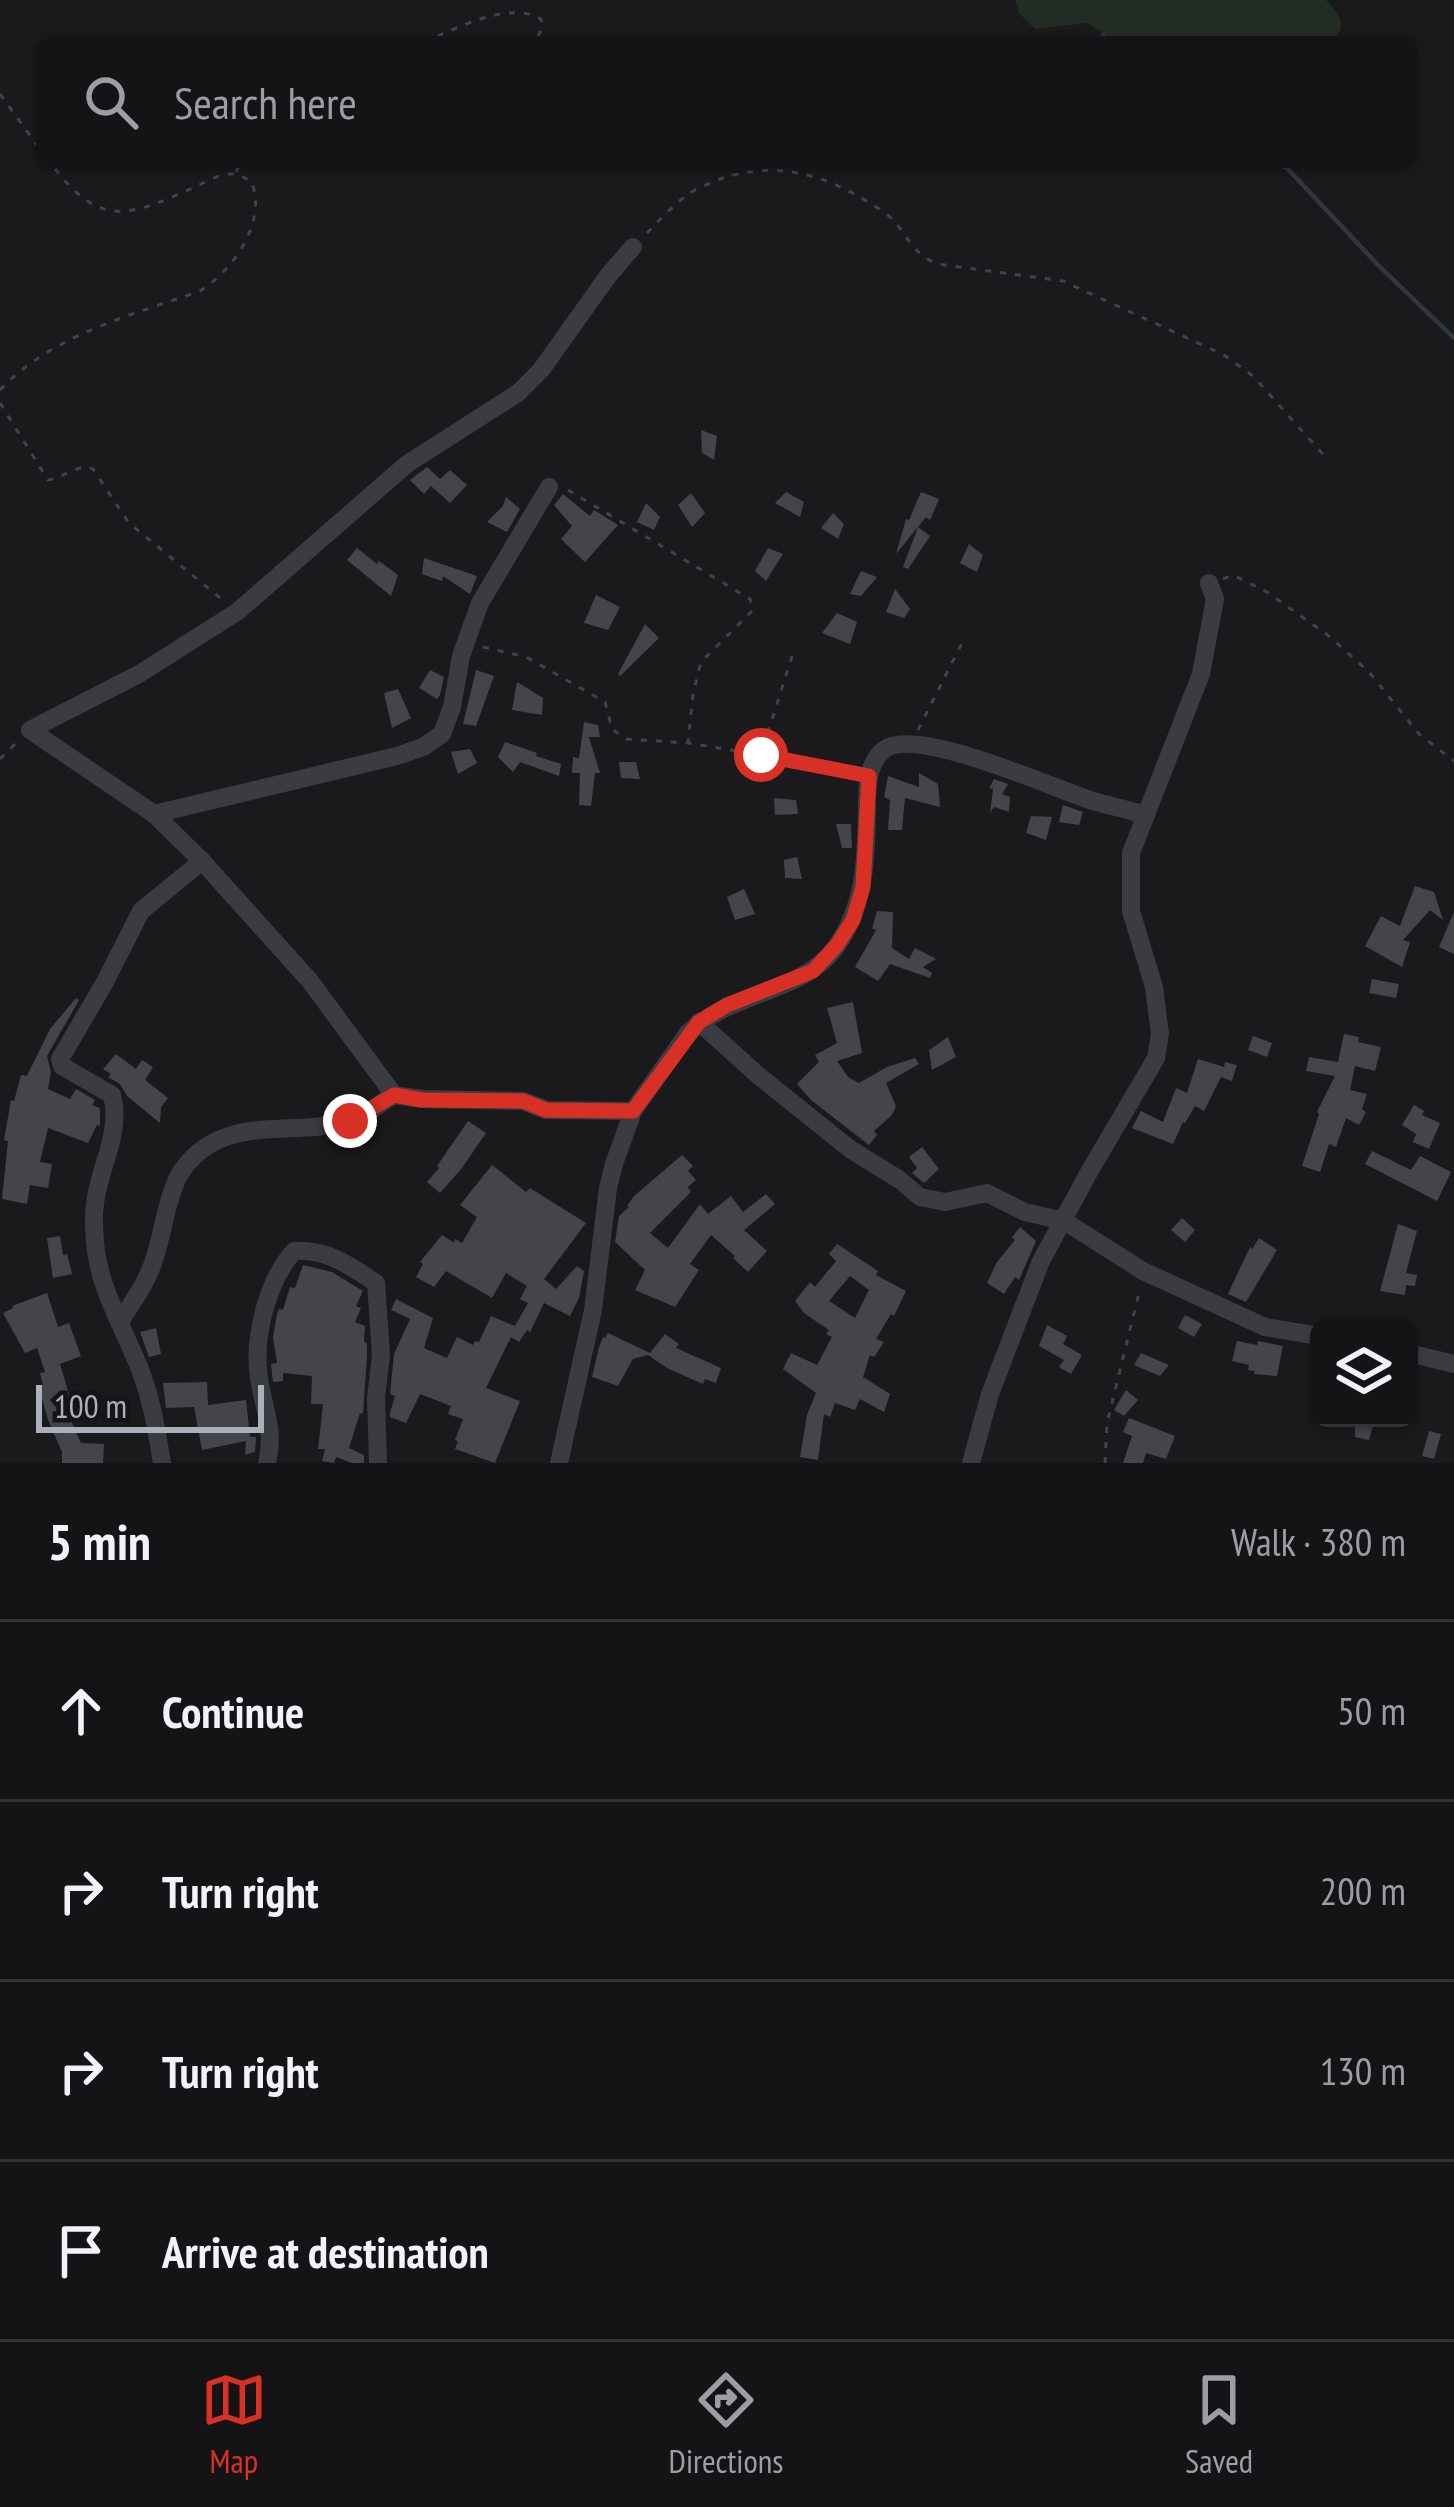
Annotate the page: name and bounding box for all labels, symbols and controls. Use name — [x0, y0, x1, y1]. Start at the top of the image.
search box — [36, 36, 1418, 168]
icon: search — [78, 69, 144, 135]
text: Search here — [174, 73, 357, 131]
route start — [734, 728, 788, 782]
route end — [323, 1094, 377, 1148]
map controls — [1310, 1319, 1418, 1427]
button: layers — [1310, 1319, 1418, 1427]
scale bar — [36, 1379, 264, 1432]
text: 100 m — [54, 1384, 127, 1427]
text: 5 min — [48, 1508, 151, 1574]
text: Walk · 380 m — [1231, 1516, 1406, 1567]
icon: ahead — [48, 1678, 114, 1744]
text: Continue — [162, 1682, 304, 1740]
text: 50 m — [1337, 1685, 1406, 1736]
icon: right — [48, 1858, 114, 1924]
text: Turn right — [162, 1862, 319, 1920]
text: 200 m — [1320, 1865, 1406, 1916]
icon: right — [48, 2038, 114, 2104]
text: Turn right — [162, 2042, 319, 2100]
text: 130 m — [1320, 2045, 1406, 2096]
icon: arrive — [48, 2218, 114, 2284]
text: Arrive at destination — [162, 2222, 489, 2280]
tab: Map — [201, 2367, 267, 2482]
tab: Directions — [669, 2367, 783, 2482]
tab: Saved — [1185, 2367, 1253, 2482]

